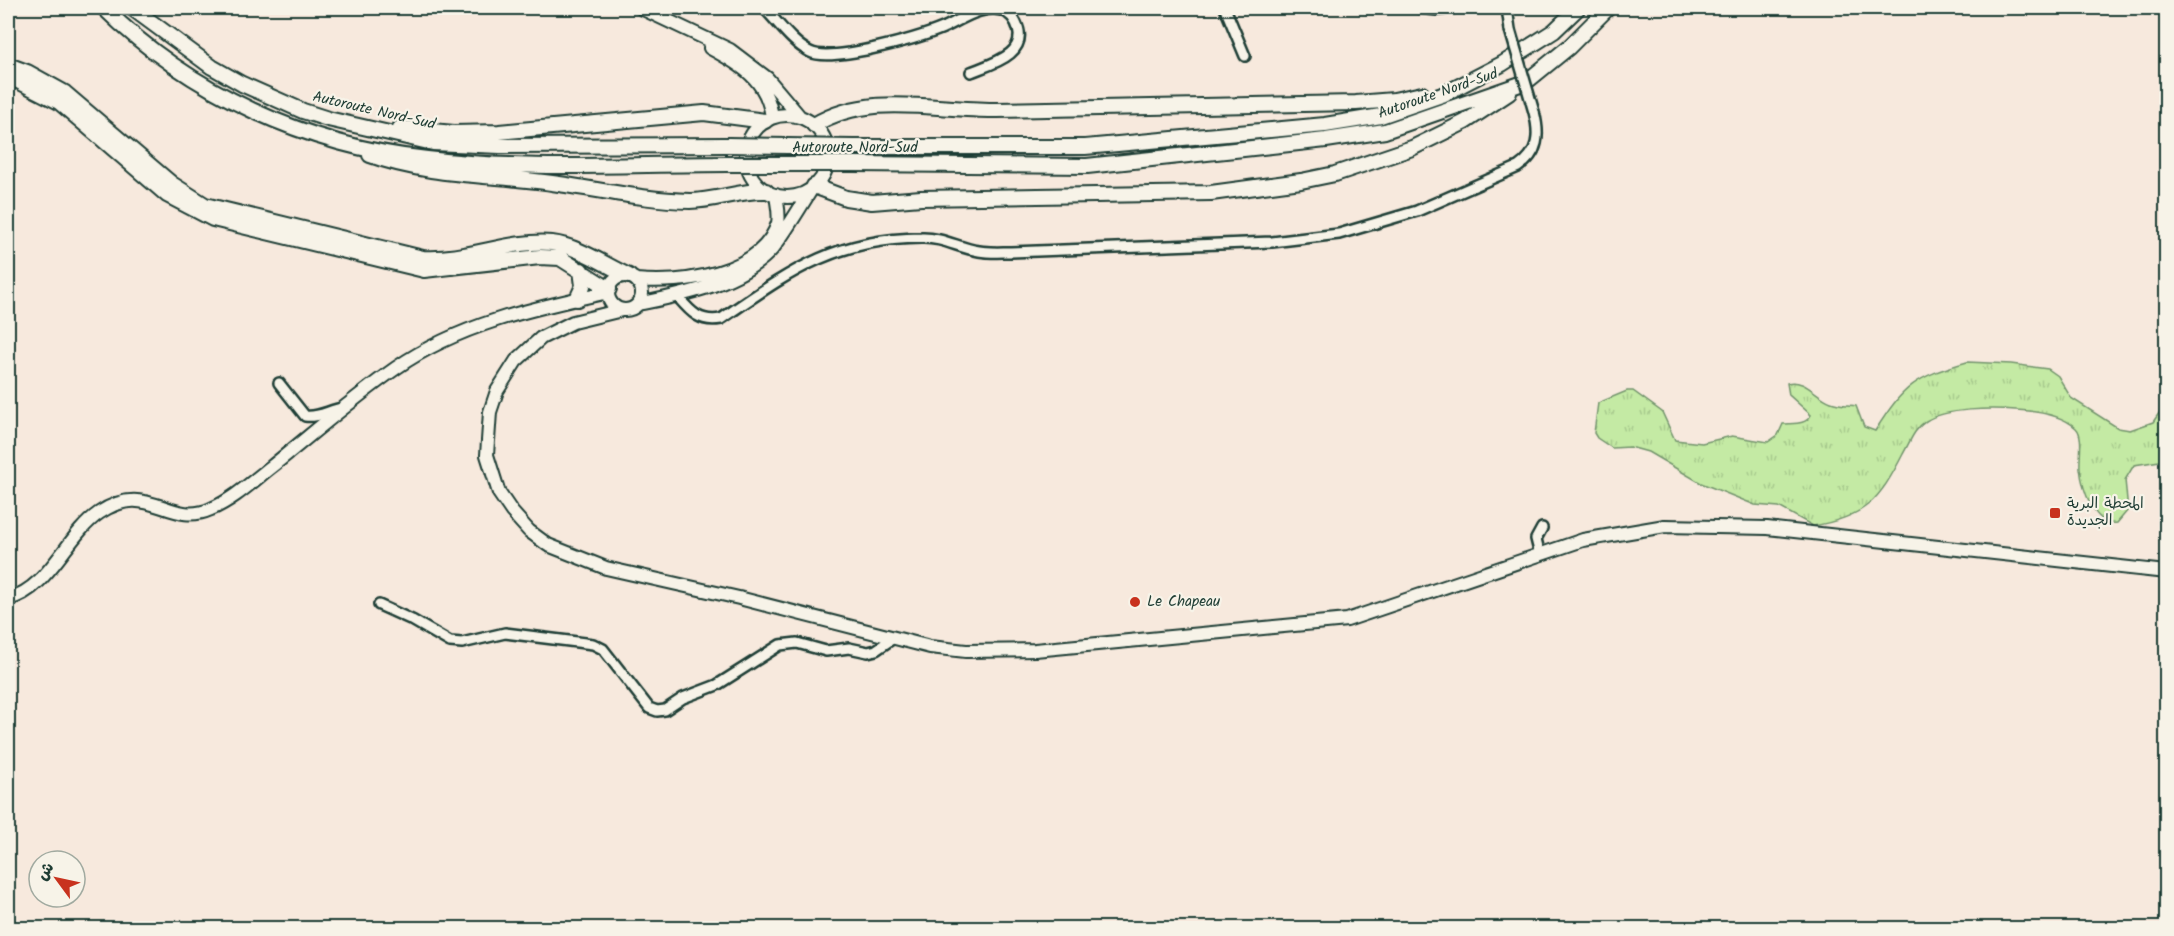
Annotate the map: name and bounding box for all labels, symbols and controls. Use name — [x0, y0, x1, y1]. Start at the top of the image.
street label: Autoroute Nord-Sud — [1375, 62, 1502, 126]
street label: Autoroute Nord-Sud — [310, 85, 438, 137]
street label: Autoroute Nord-Sud — [792, 136, 918, 160]
place label: المحطة البرية الجديدة — [2067, 492, 2144, 533]
marker: المحطة البرية الجديدة — [2048, 506, 2062, 520]
place label: Le Chapeau — [1147, 590, 1220, 614]
marker: Le Chapeau — [1128, 595, 1142, 609]
north arrow — [27, 849, 87, 909]
text: ش — [30, 857, 61, 886]

